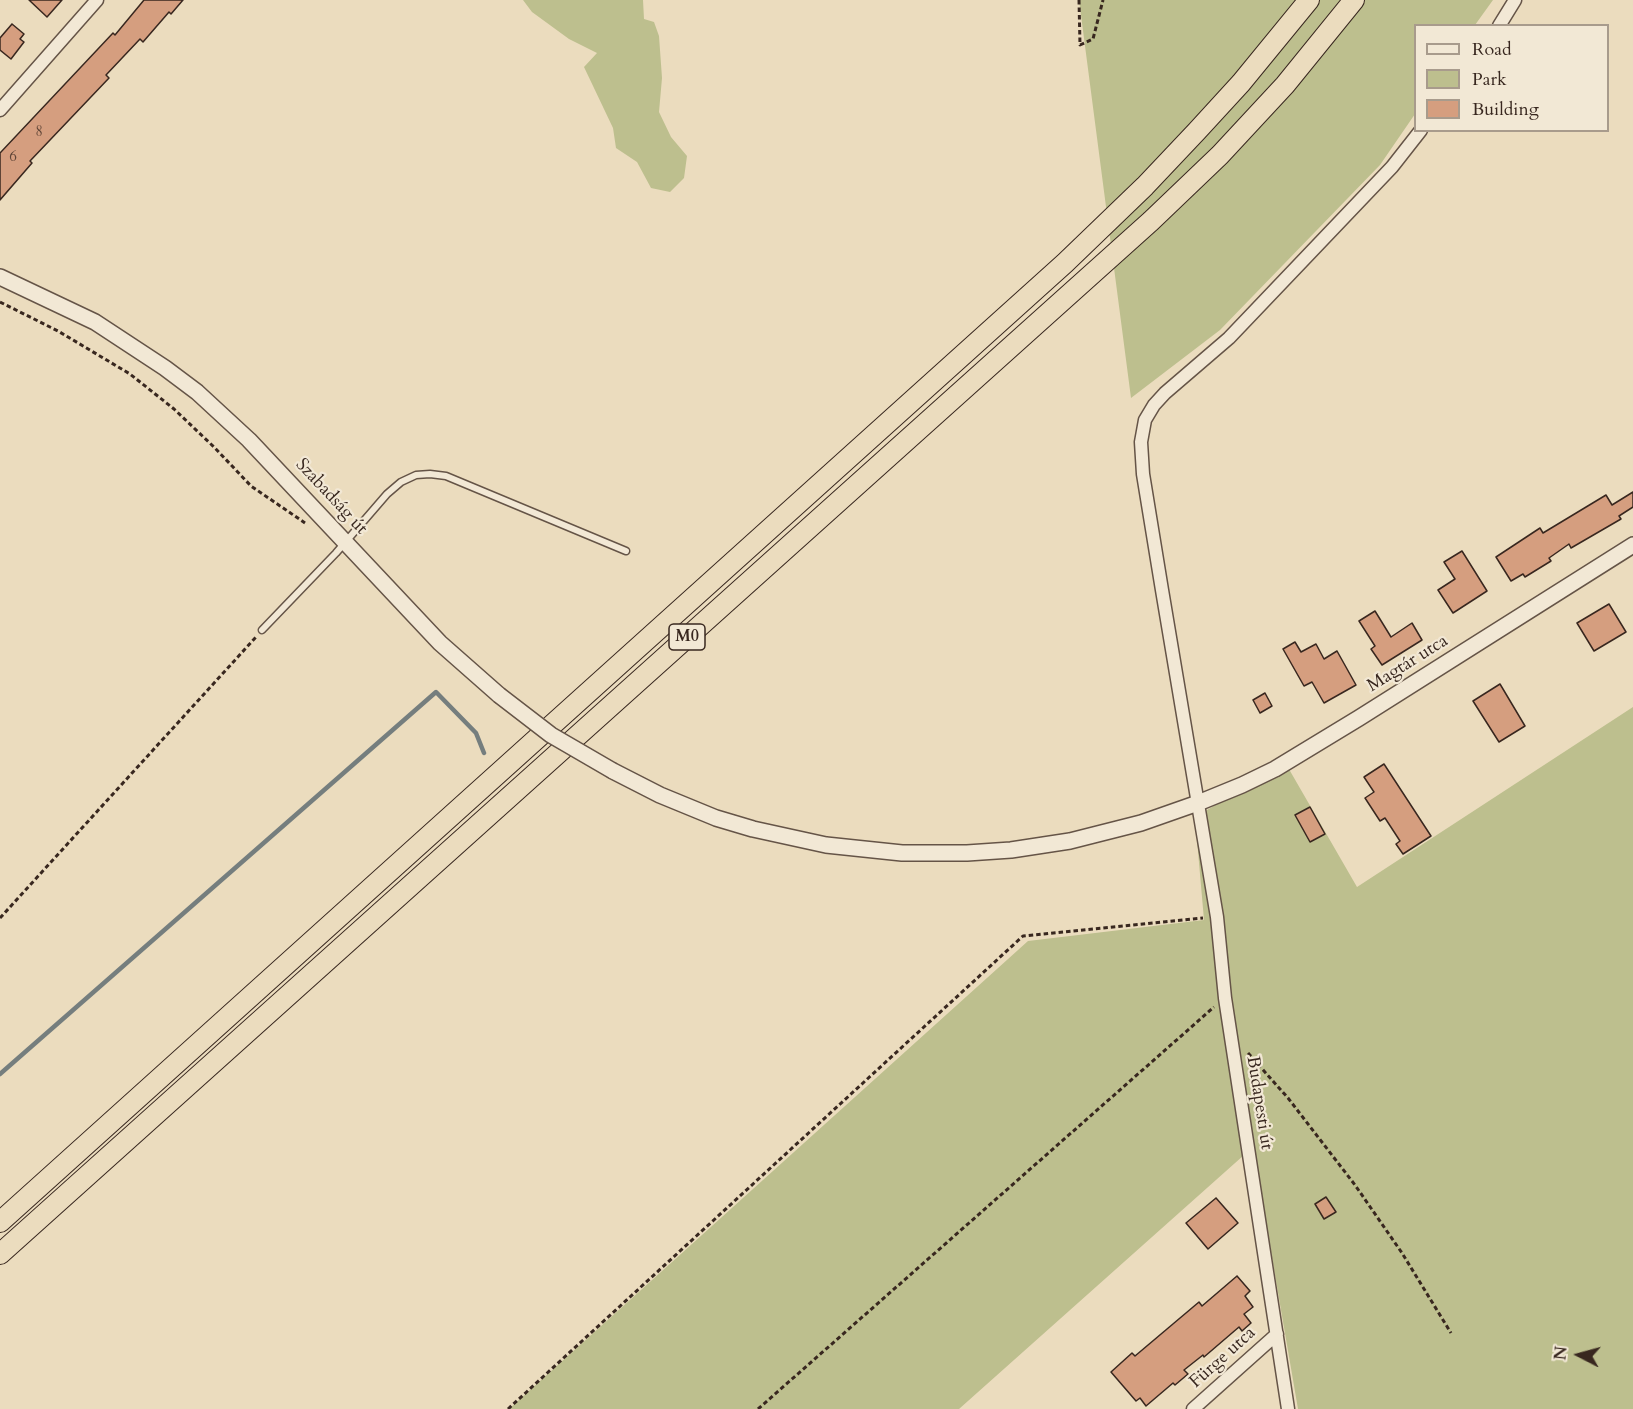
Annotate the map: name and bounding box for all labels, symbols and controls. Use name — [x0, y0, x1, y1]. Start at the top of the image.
legend — [1414, 24, 1609, 132]
text: Road — [1472, 37, 1512, 62]
text: Park — [1472, 67, 1507, 92]
text: Building — [1472, 97, 1539, 122]
house number: 8 — [35, 124, 43, 142]
house number: 6 — [9, 149, 17, 167]
street label: Szabadság út — [290, 454, 372, 540]
road number: M0 — [669, 624, 705, 650]
street label: Magtár utca — [1364, 631, 1452, 697]
street label: Budapesti út — [1241, 1055, 1277, 1151]
street label: Fürge utca — [1186, 1323, 1260, 1393]
north arrow — [1549, 1325, 1609, 1385]
text: N — [1549, 1345, 1573, 1361]

